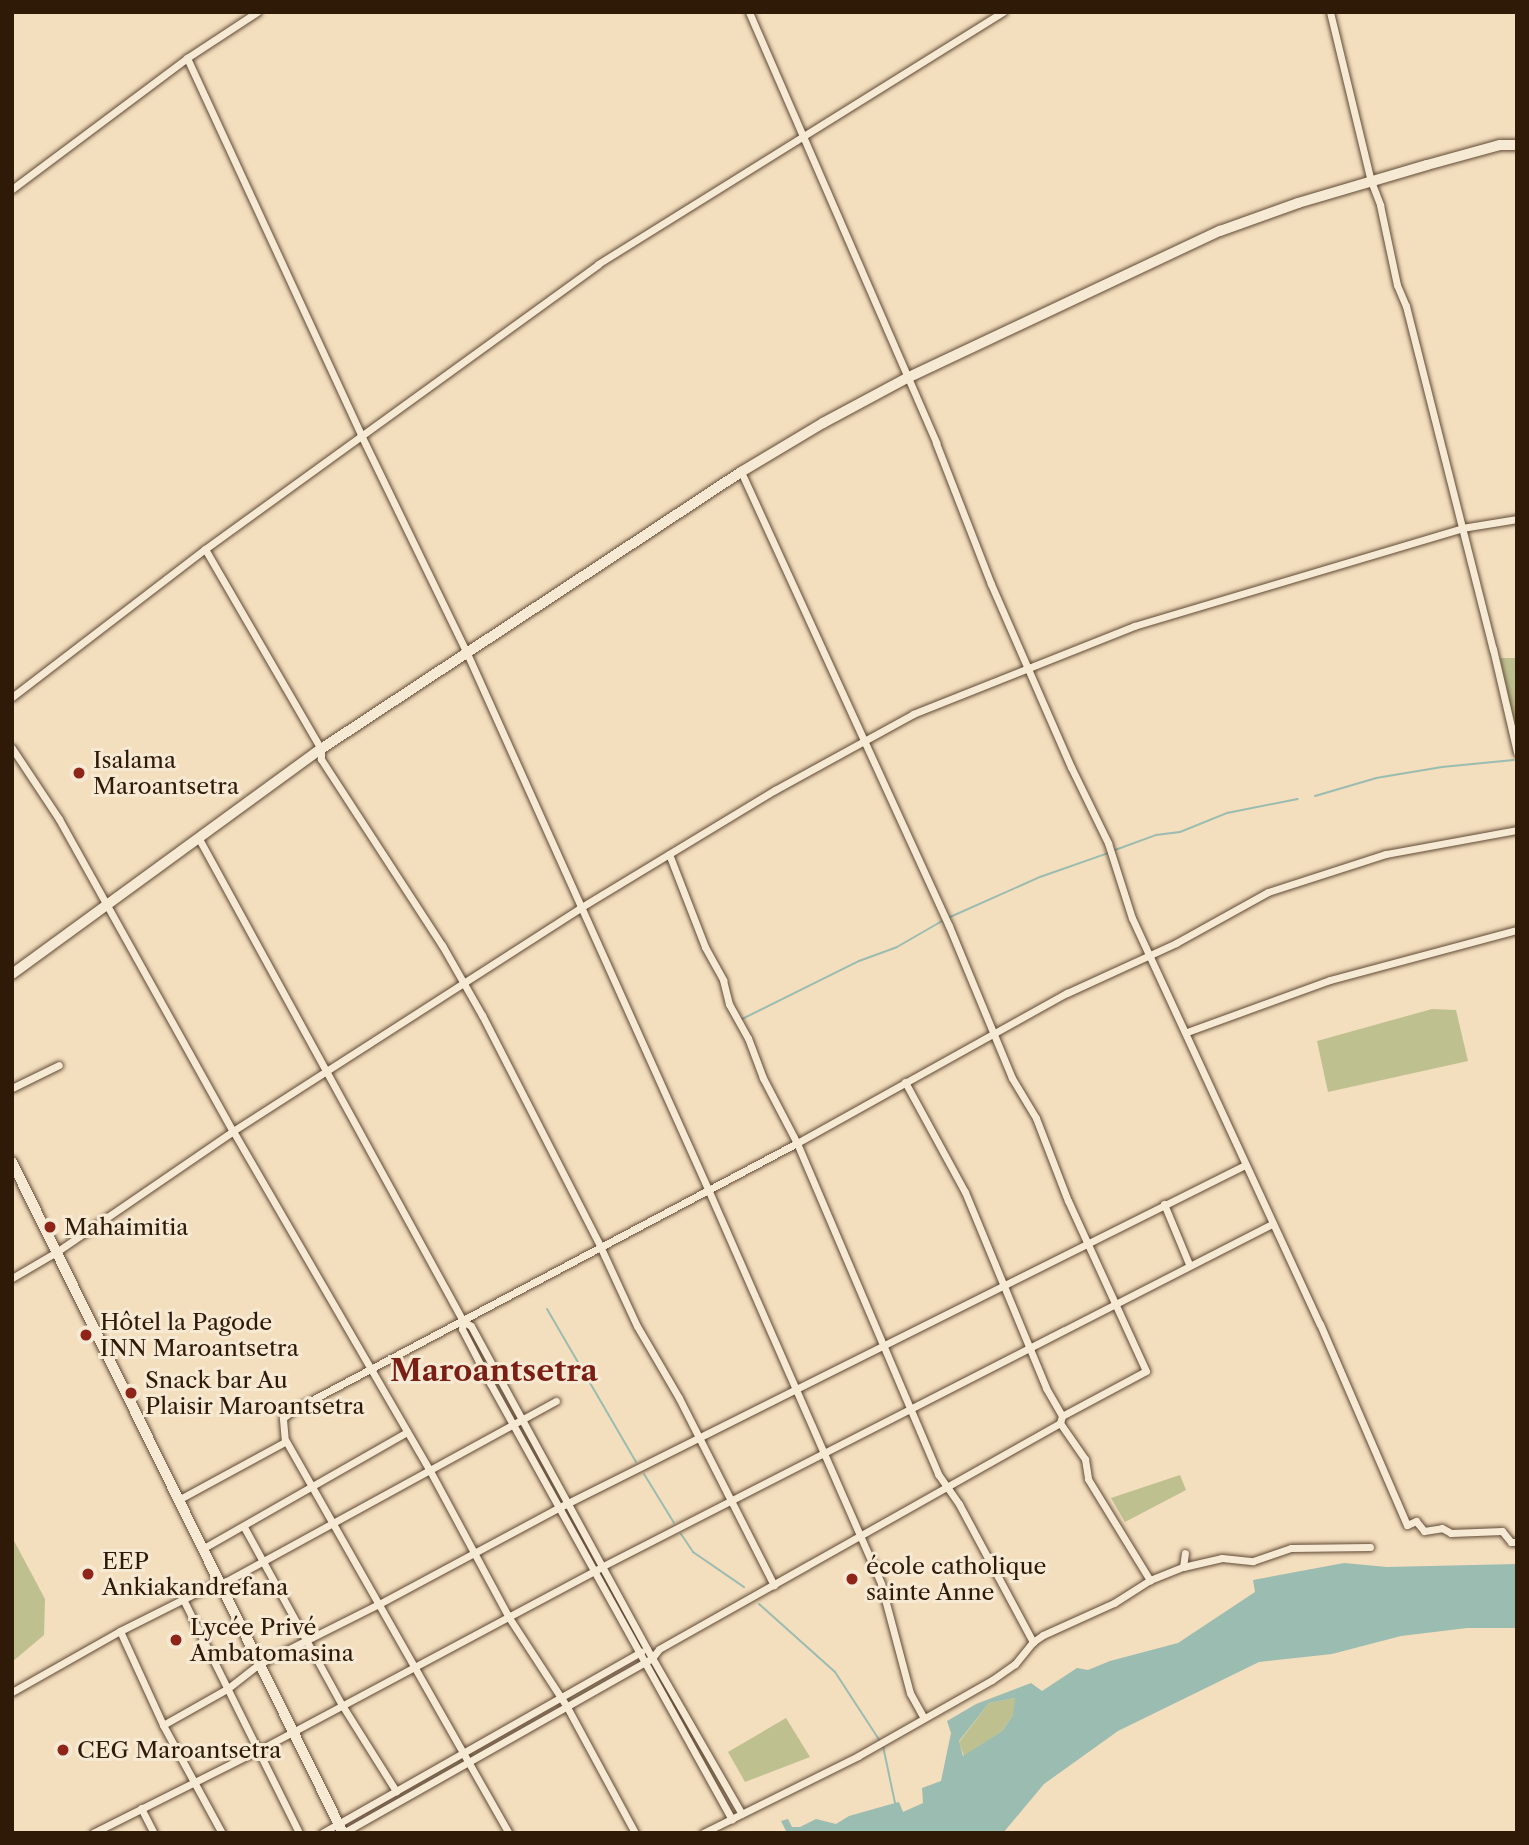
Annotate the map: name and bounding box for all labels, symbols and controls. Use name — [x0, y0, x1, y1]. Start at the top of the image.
place label: Isalama Maroantsetra — [93, 746, 239, 800]
marker: Isalama Maroantsetra — [71, 765, 87, 781]
place label: Mahaimitia — [64, 1213, 188, 1241]
marker: Mahaimitia — [42, 1219, 58, 1235]
place label: Hôtel la Pagode INN Maroantsetra — [100, 1308, 299, 1362]
marker: Hôtel la Pagode INN Maroantsetra — [78, 1327, 94, 1343]
district label: Maroantsetra — [390, 1353, 598, 1389]
place label: Snack bar Au Plaisir Maroantsetra — [145, 1366, 365, 1420]
marker: Snack bar Au Plaisir Maroantsetra — [123, 1385, 139, 1401]
place label: EEP Ankiakandrefana — [102, 1547, 288, 1601]
place label: école catholique sainte Anne — [866, 1552, 1047, 1606]
marker: EEP Ankiakandrefana — [80, 1566, 96, 1582]
marker: école catholique sainte Anne — [844, 1571, 860, 1587]
place label: Lycée Privé Ambatomasina — [190, 1613, 354, 1667]
marker: Lycée Privé Ambatomasina — [168, 1632, 184, 1648]
place label: CEG Maroantsetra — [77, 1736, 281, 1764]
marker: CEG Maroantsetra — [55, 1742, 71, 1758]

